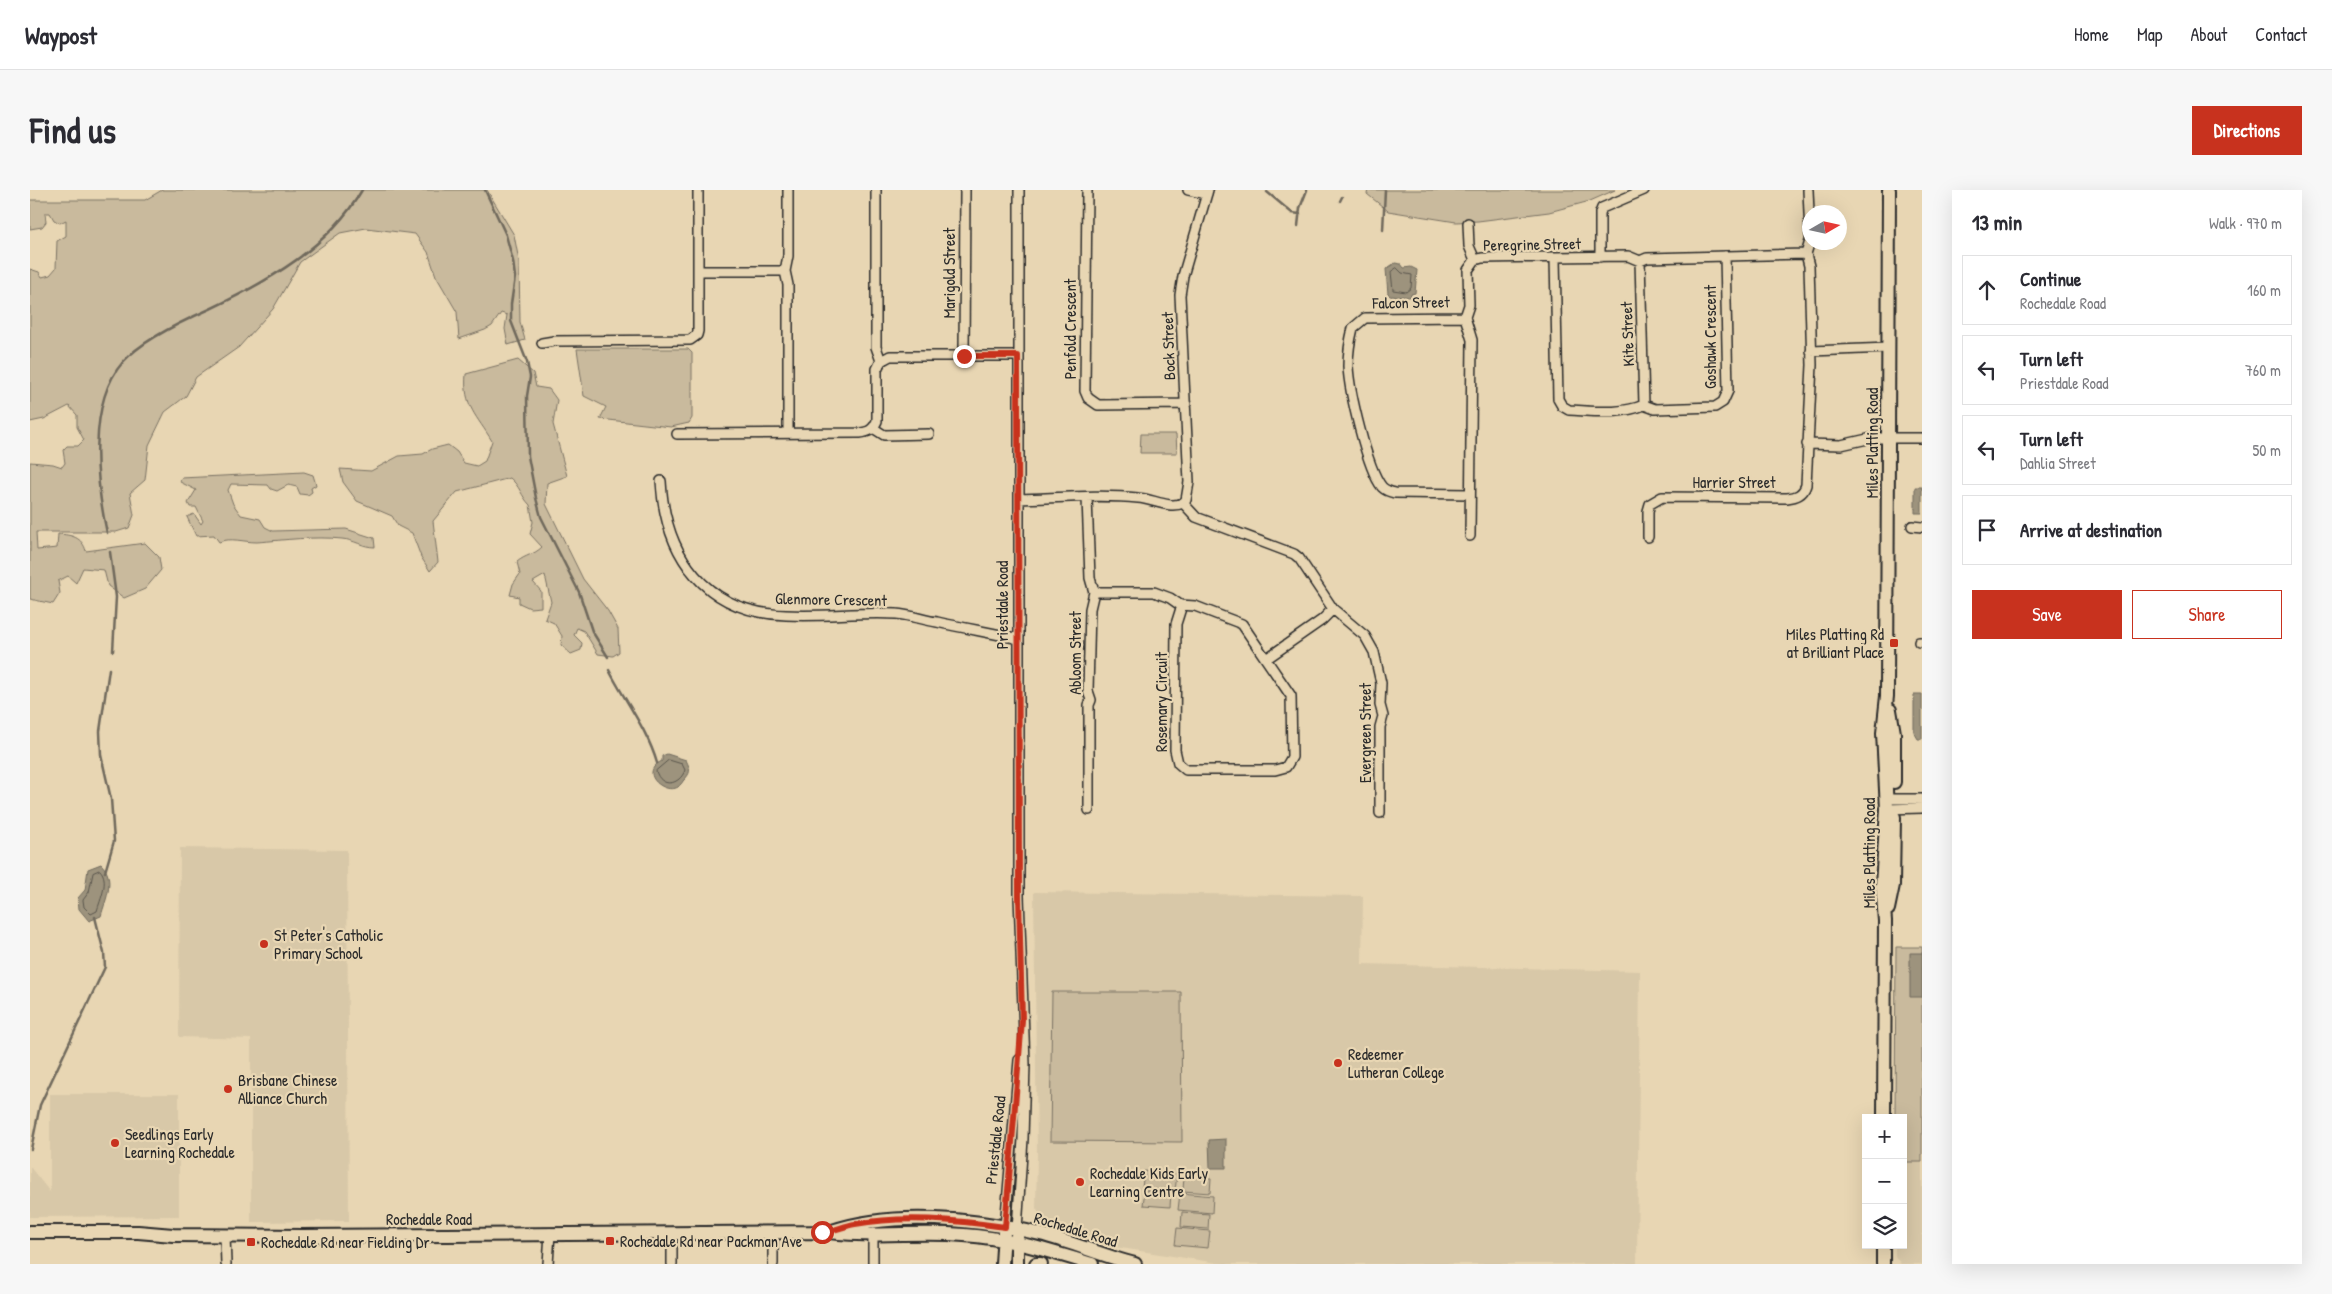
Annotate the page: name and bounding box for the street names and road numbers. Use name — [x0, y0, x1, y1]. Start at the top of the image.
street label: Marigold Street — [938, 227, 960, 318]
street label: Peregrine Street — [1483, 232, 1582, 256]
street label: Penfold Crescent — [1059, 278, 1081, 379]
street label: Goshawk Crescent — [1699, 285, 1721, 389]
street label: Falcon Street — [1371, 290, 1450, 314]
street label: Kite Street — [1615, 301, 1639, 367]
street label: Bock Street — [1156, 311, 1180, 381]
street label: Miles Platting Road — [1861, 388, 1883, 498]
street label: Harrier Street — [1692, 471, 1776, 493]
street label: Priestdale Road — [991, 561, 1013, 649]
street label: Glenmore Crescent — [775, 587, 888, 611]
street label: Abloom Street — [1064, 611, 1086, 695]
street label: Rosemary Circuit — [1150, 651, 1172, 752]
street label: Evergreen Street — [1354, 682, 1376, 783]
street label: Miles Platting Road — [1858, 798, 1880, 908]
street label: Priestdale Road — [979, 1095, 1011, 1185]
street label: Rochedale Road — [1032, 1206, 1120, 1252]
street label: Rochedale Road — [386, 1208, 472, 1230]

